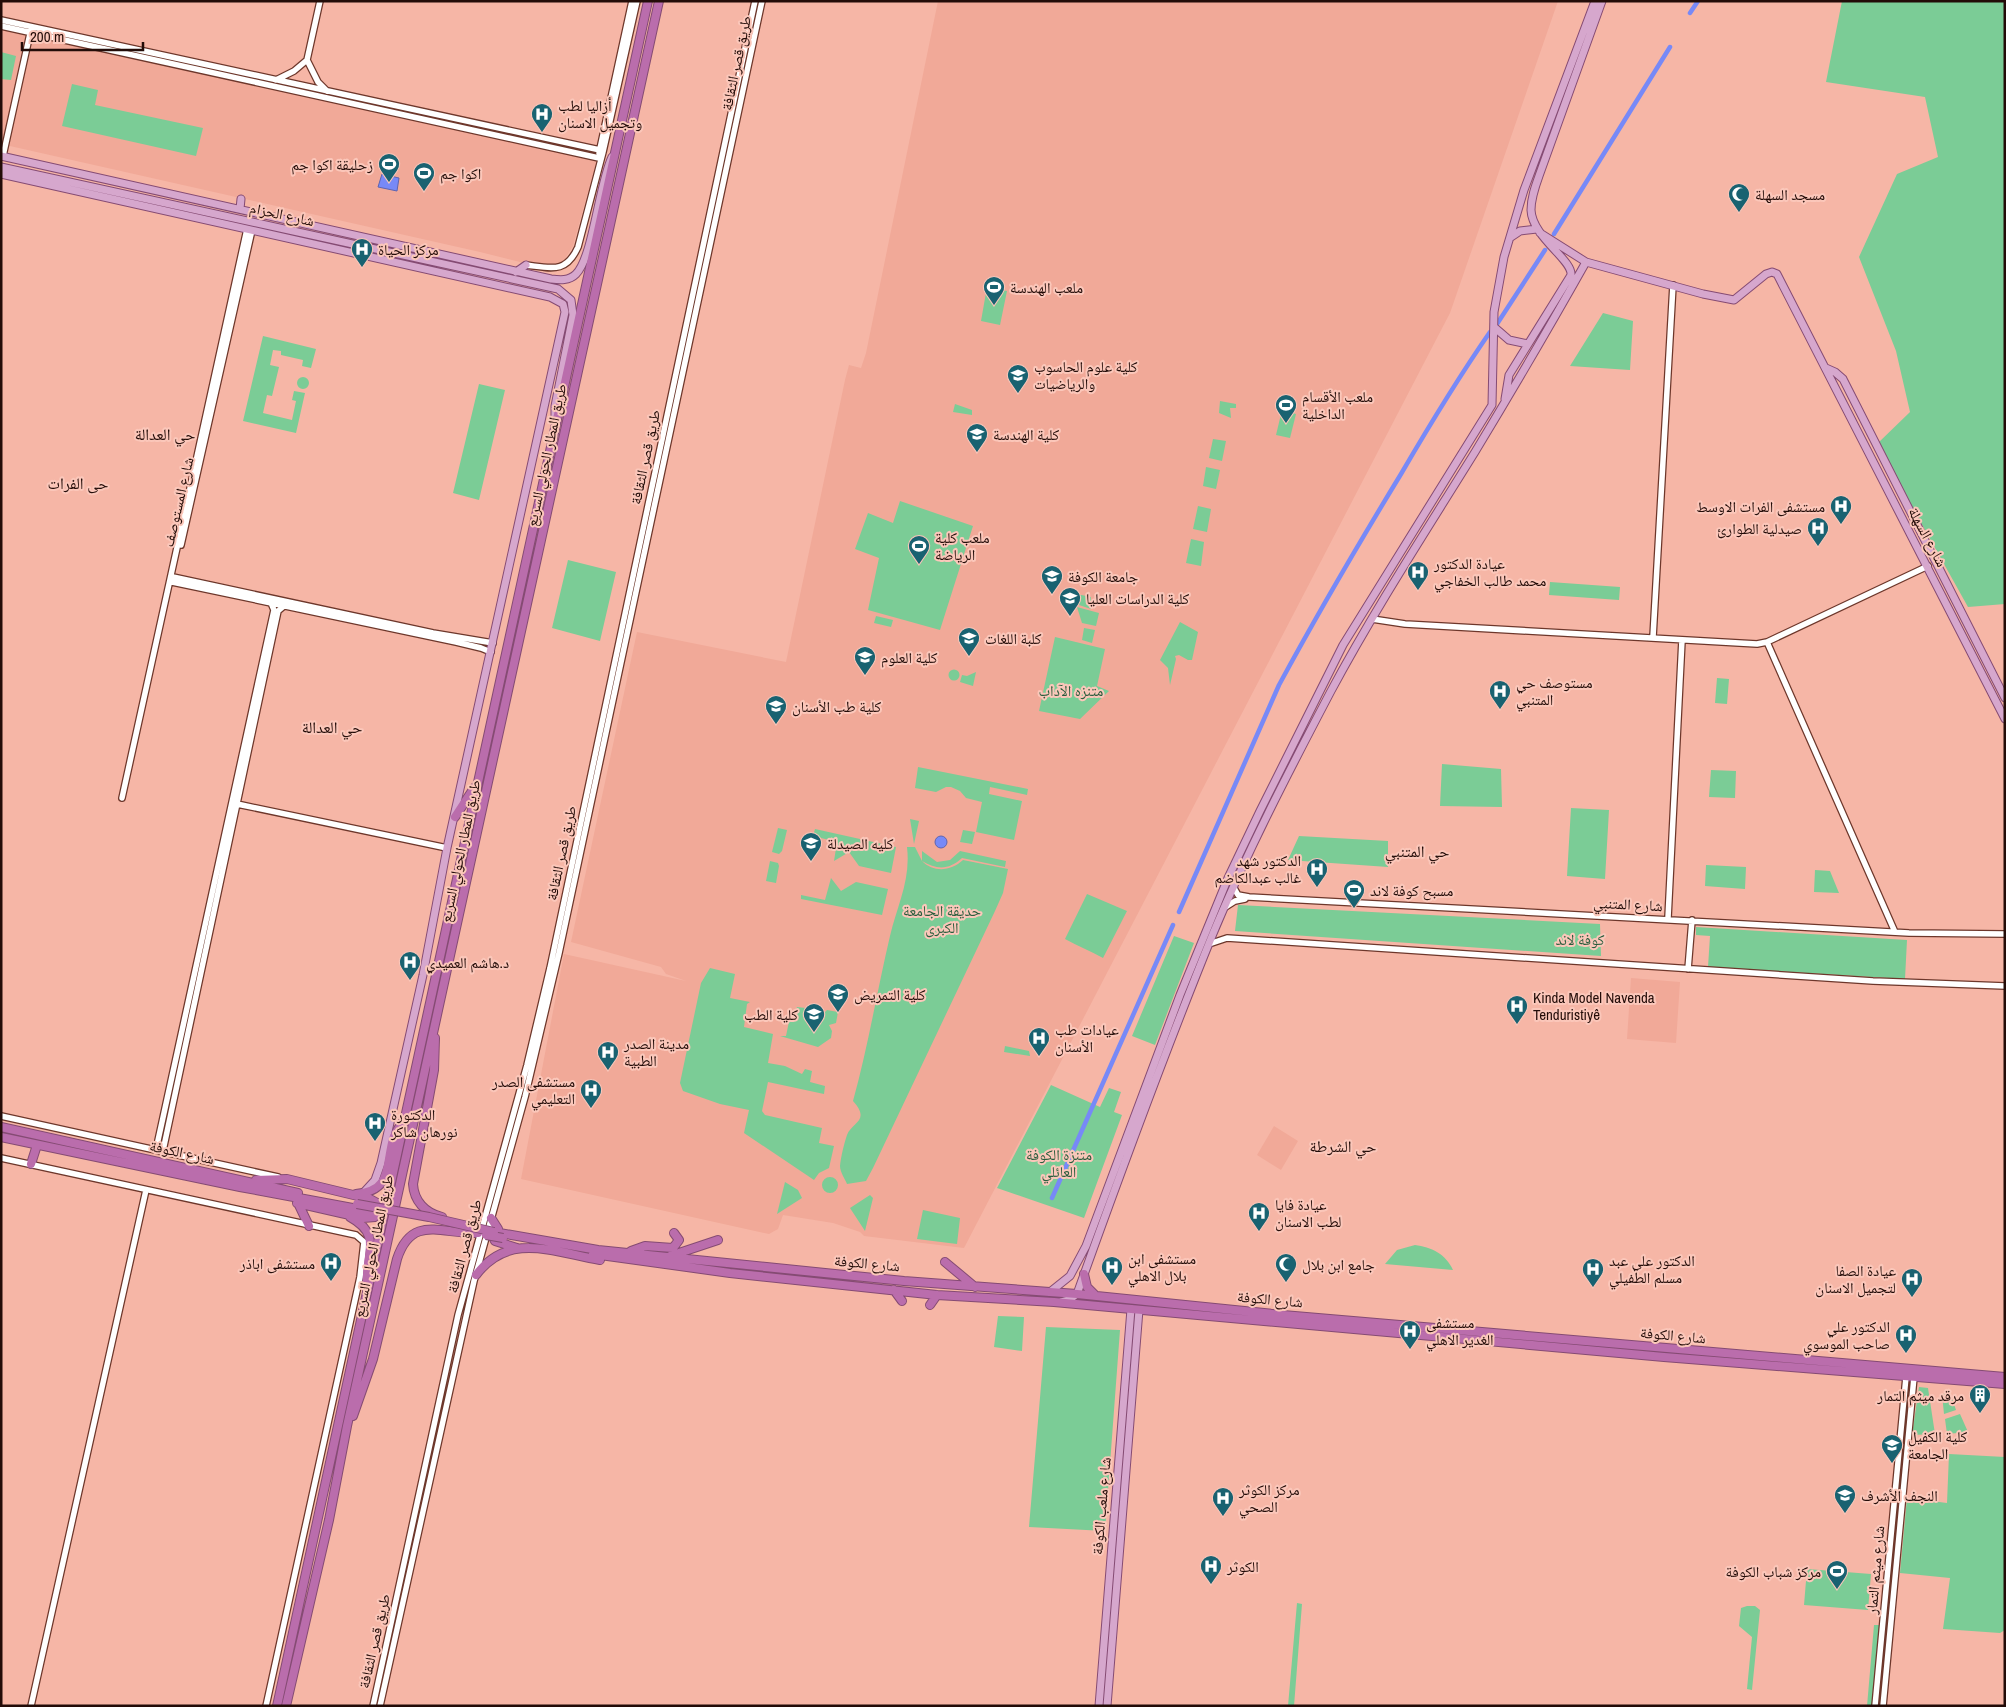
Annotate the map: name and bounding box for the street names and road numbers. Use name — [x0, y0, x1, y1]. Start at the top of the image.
street label: طريق قصر الثقافة — [716, 14, 756, 112]
street label: شارع الحزام — [248, 197, 316, 231]
street label: طريق المطار الحولي السريع — [521, 382, 573, 529]
street label: طريق قصر الثقافة — [625, 408, 665, 506]
street label: شارع المستوصف — [158, 455, 199, 549]
street label: شارع السهلة — [1904, 503, 1953, 571]
street label: طريق المطار الحولي السريع — [435, 778, 487, 925]
street label: طريق قصر الثقافة — [541, 804, 581, 902]
street label: شارع المتنبي — [1593, 892, 1663, 918]
street label: شارع الكوفة — [148, 1135, 216, 1169]
street label: طريق المطار الحولي السريع — [348, 1173, 400, 1320]
street label: طريق قصر الثقافة — [441, 1197, 487, 1295]
street label: شارع الكوفة — [833, 1250, 901, 1276]
street label: شارع الكوفة — [1236, 1286, 1304, 1312]
street label: شارع الكوفة — [1639, 1322, 1707, 1348]
street label: شارع ملعب الكوفة — [1086, 1456, 1116, 1556]
street label: شارع ميثم التمار — [1861, 1525, 1889, 1616]
street label: طريق قصر الثقافة — [353, 1592, 395, 1690]

